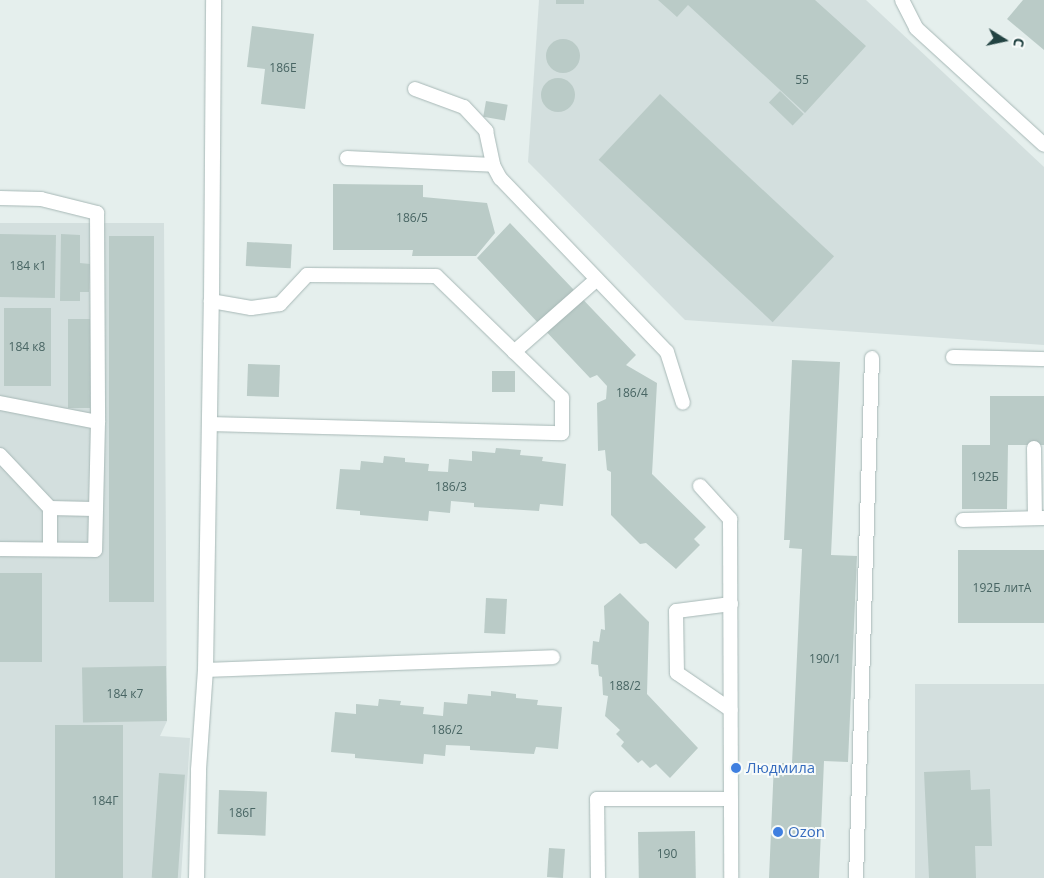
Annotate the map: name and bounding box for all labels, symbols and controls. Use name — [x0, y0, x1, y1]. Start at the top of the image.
north arrow — [979, 15, 1029, 65]
text: С — [1009, 37, 1029, 49]
house number: 186Е — [269, 61, 297, 75]
house number: 55 — [795, 73, 809, 87]
house number: 186/5 — [396, 211, 428, 225]
house number: 184 к1 — [10, 259, 46, 273]
house number: 184 к8 — [9, 340, 45, 354]
house number: 186/4 — [616, 386, 648, 400]
house number: 192Б — [971, 470, 999, 484]
house number: 186/3 — [435, 480, 467, 494]
house number: 192Б литА — [973, 581, 1031, 595]
house number: 190/1 — [809, 652, 841, 666]
house number: 188/2 — [609, 679, 641, 693]
house number: 184 к7 — [107, 687, 143, 701]
house number: 186/2 — [431, 723, 463, 737]
place label: Людмила — [746, 759, 815, 777]
marker: Людмила — [730, 762, 742, 774]
house number: 184Г — [92, 794, 118, 808]
house number: 186Г — [229, 806, 255, 820]
place label: Ozon — [788, 823, 825, 841]
marker: Ozon — [772, 826, 784, 838]
house number: 190 — [657, 847, 677, 861]

